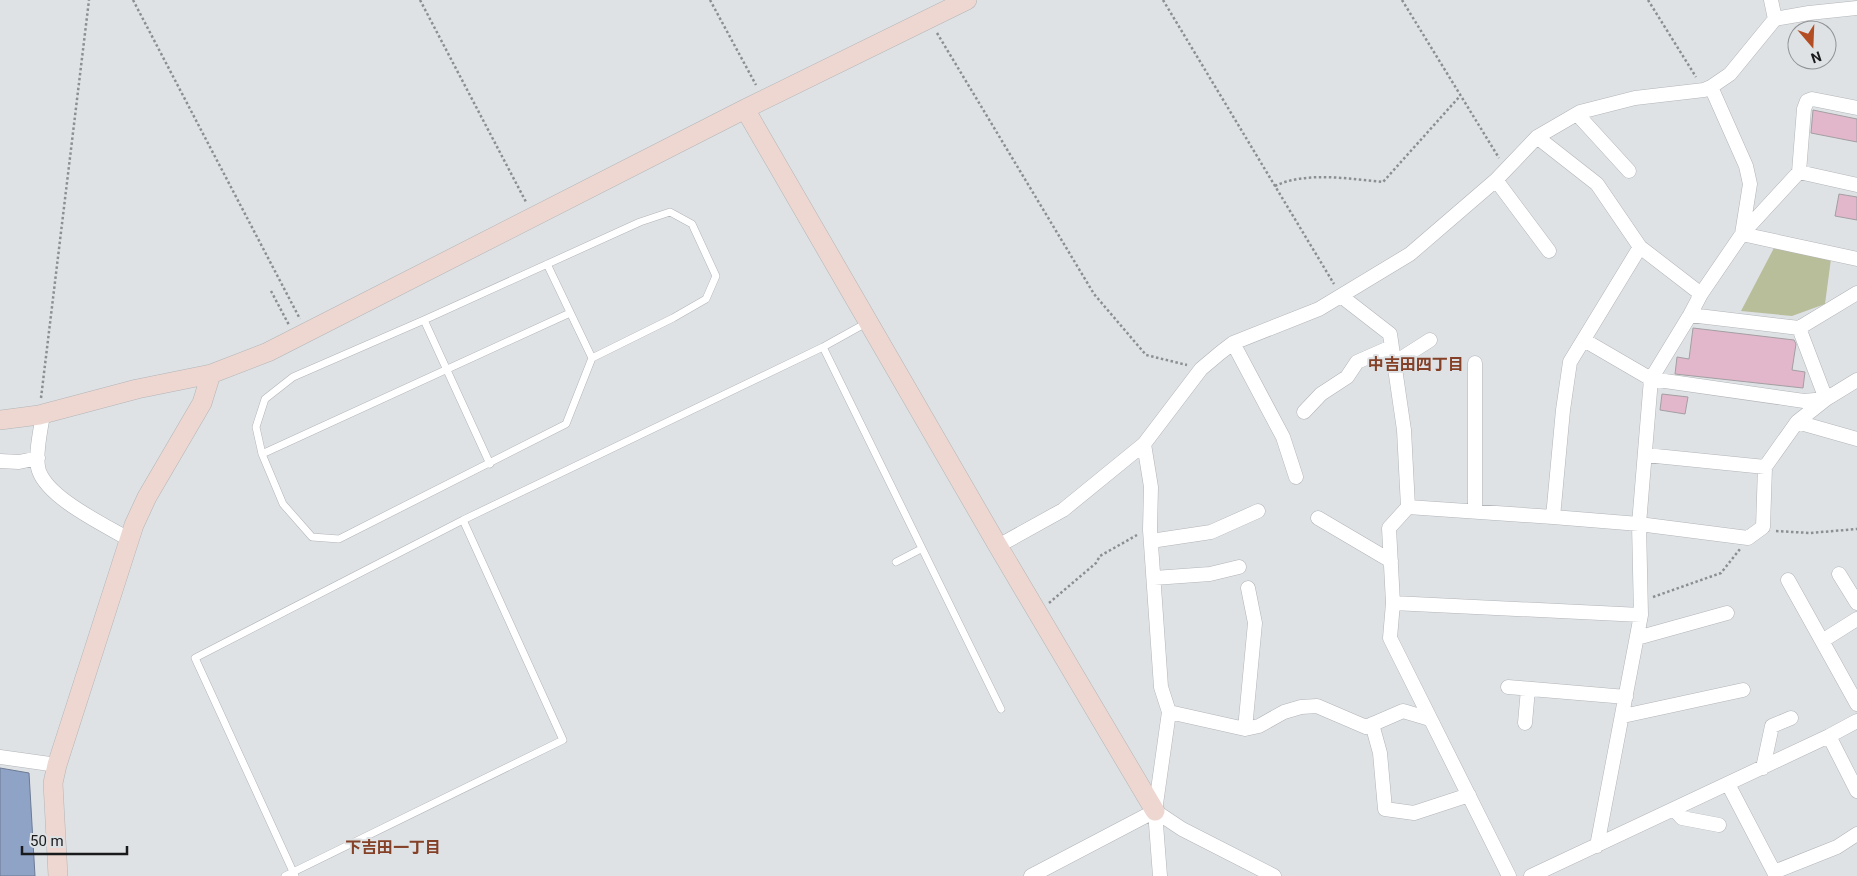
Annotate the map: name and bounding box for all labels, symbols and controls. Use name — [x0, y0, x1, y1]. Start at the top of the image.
north arrow — [1787, 20, 1837, 70]
text: N — [1809, 48, 1824, 66]
district label: 中吉田四丁目 — [1368, 355, 1464, 374]
scale bar — [22, 824, 128, 856]
text: 50 m — [30, 832, 64, 850]
district label: 下吉田一丁目 — [345, 838, 441, 857]

